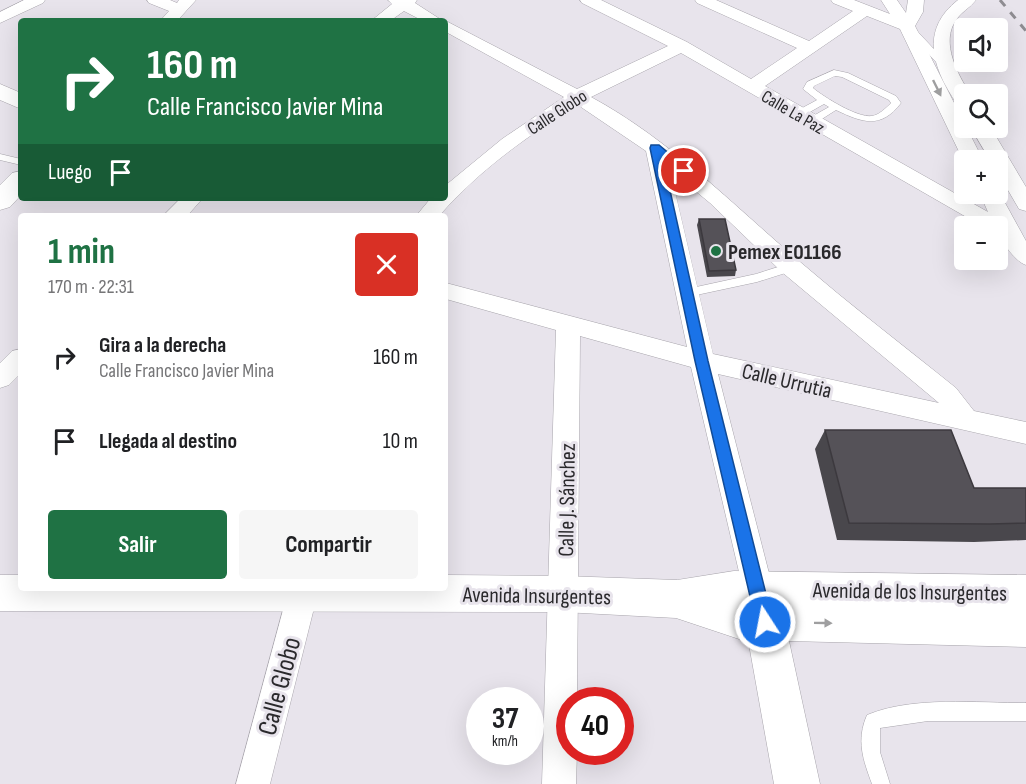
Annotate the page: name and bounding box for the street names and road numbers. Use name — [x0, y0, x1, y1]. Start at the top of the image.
street label: Calle Globo — [523, 85, 591, 139]
street label: Calle La Paz — [757, 86, 828, 139]
street label: Calle Urrutia — [739, 358, 834, 405]
street label: Calle J. Sánchez — [553, 443, 582, 557]
street label: Avenida de los Insurgentes — [812, 577, 1007, 608]
street label: Avenida Insurgentes — [462, 582, 611, 611]
street label: Calle Globo — [252, 634, 308, 739]

